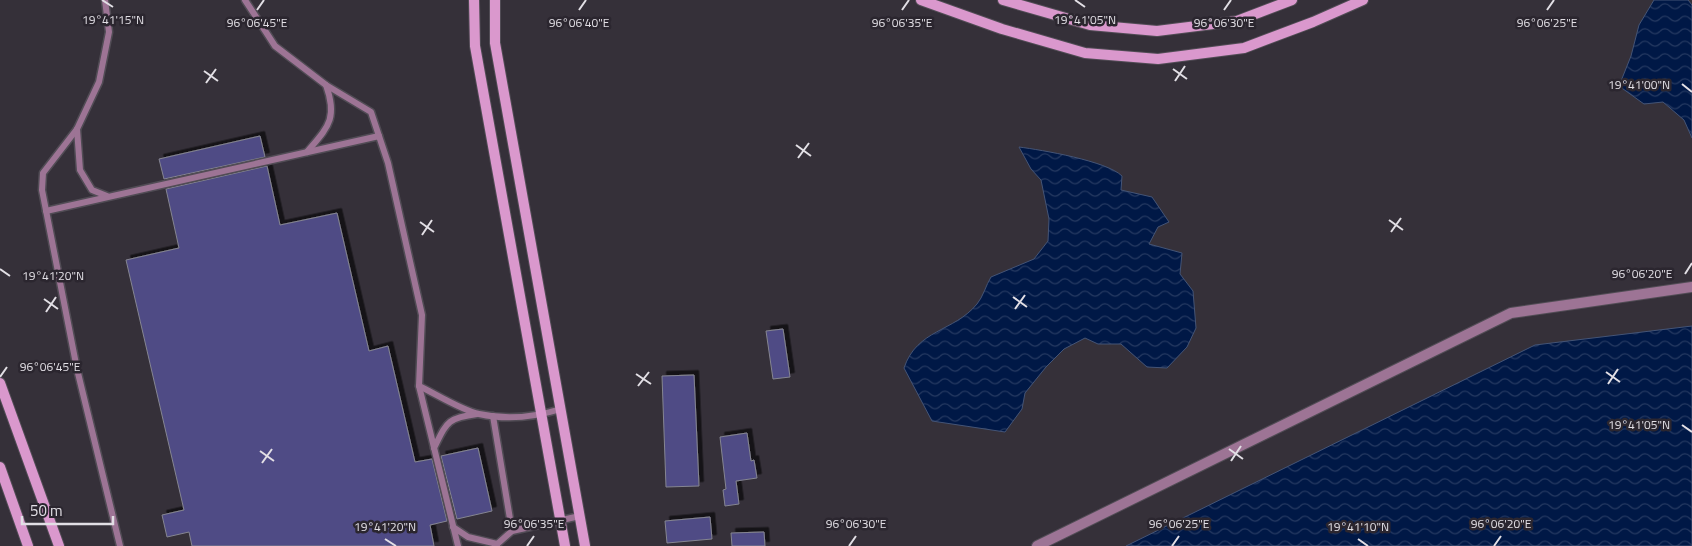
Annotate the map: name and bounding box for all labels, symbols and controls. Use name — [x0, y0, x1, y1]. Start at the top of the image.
text: 19°41'15"N — [82, 10, 144, 29]
text: 19°41'05"N — [1054, 10, 1116, 29]
text: 96°06'45"E — [227, 13, 288, 32]
text: 96°06'40"E — [549, 13, 610, 32]
text: 96°06'35"E — [872, 13, 933, 32]
text: 96°06'30"E — [1194, 13, 1255, 32]
text: 96°06'25"E — [1517, 13, 1578, 32]
text: 19°41'00"N — [1608, 75, 1670, 94]
text: 96°06'20"E — [1612, 264, 1673, 283]
text: 19°41'20"N — [22, 266, 84, 285]
text: 96°06'45"E — [20, 357, 81, 376]
text: 19°41'05"N — [1608, 415, 1670, 434]
scale bar — [22, 494, 114, 526]
text: 50 m — [30, 499, 63, 522]
text: 96°06'35"E — [504, 514, 565, 533]
text: 96°06'30"E — [826, 514, 887, 533]
text: 96°06'25"E — [1149, 514, 1210, 533]
text: 96°06'20"E — [1471, 514, 1532, 533]
text: 19°41'20"N — [354, 517, 416, 536]
text: 19°41'10"N — [1327, 517, 1389, 536]

